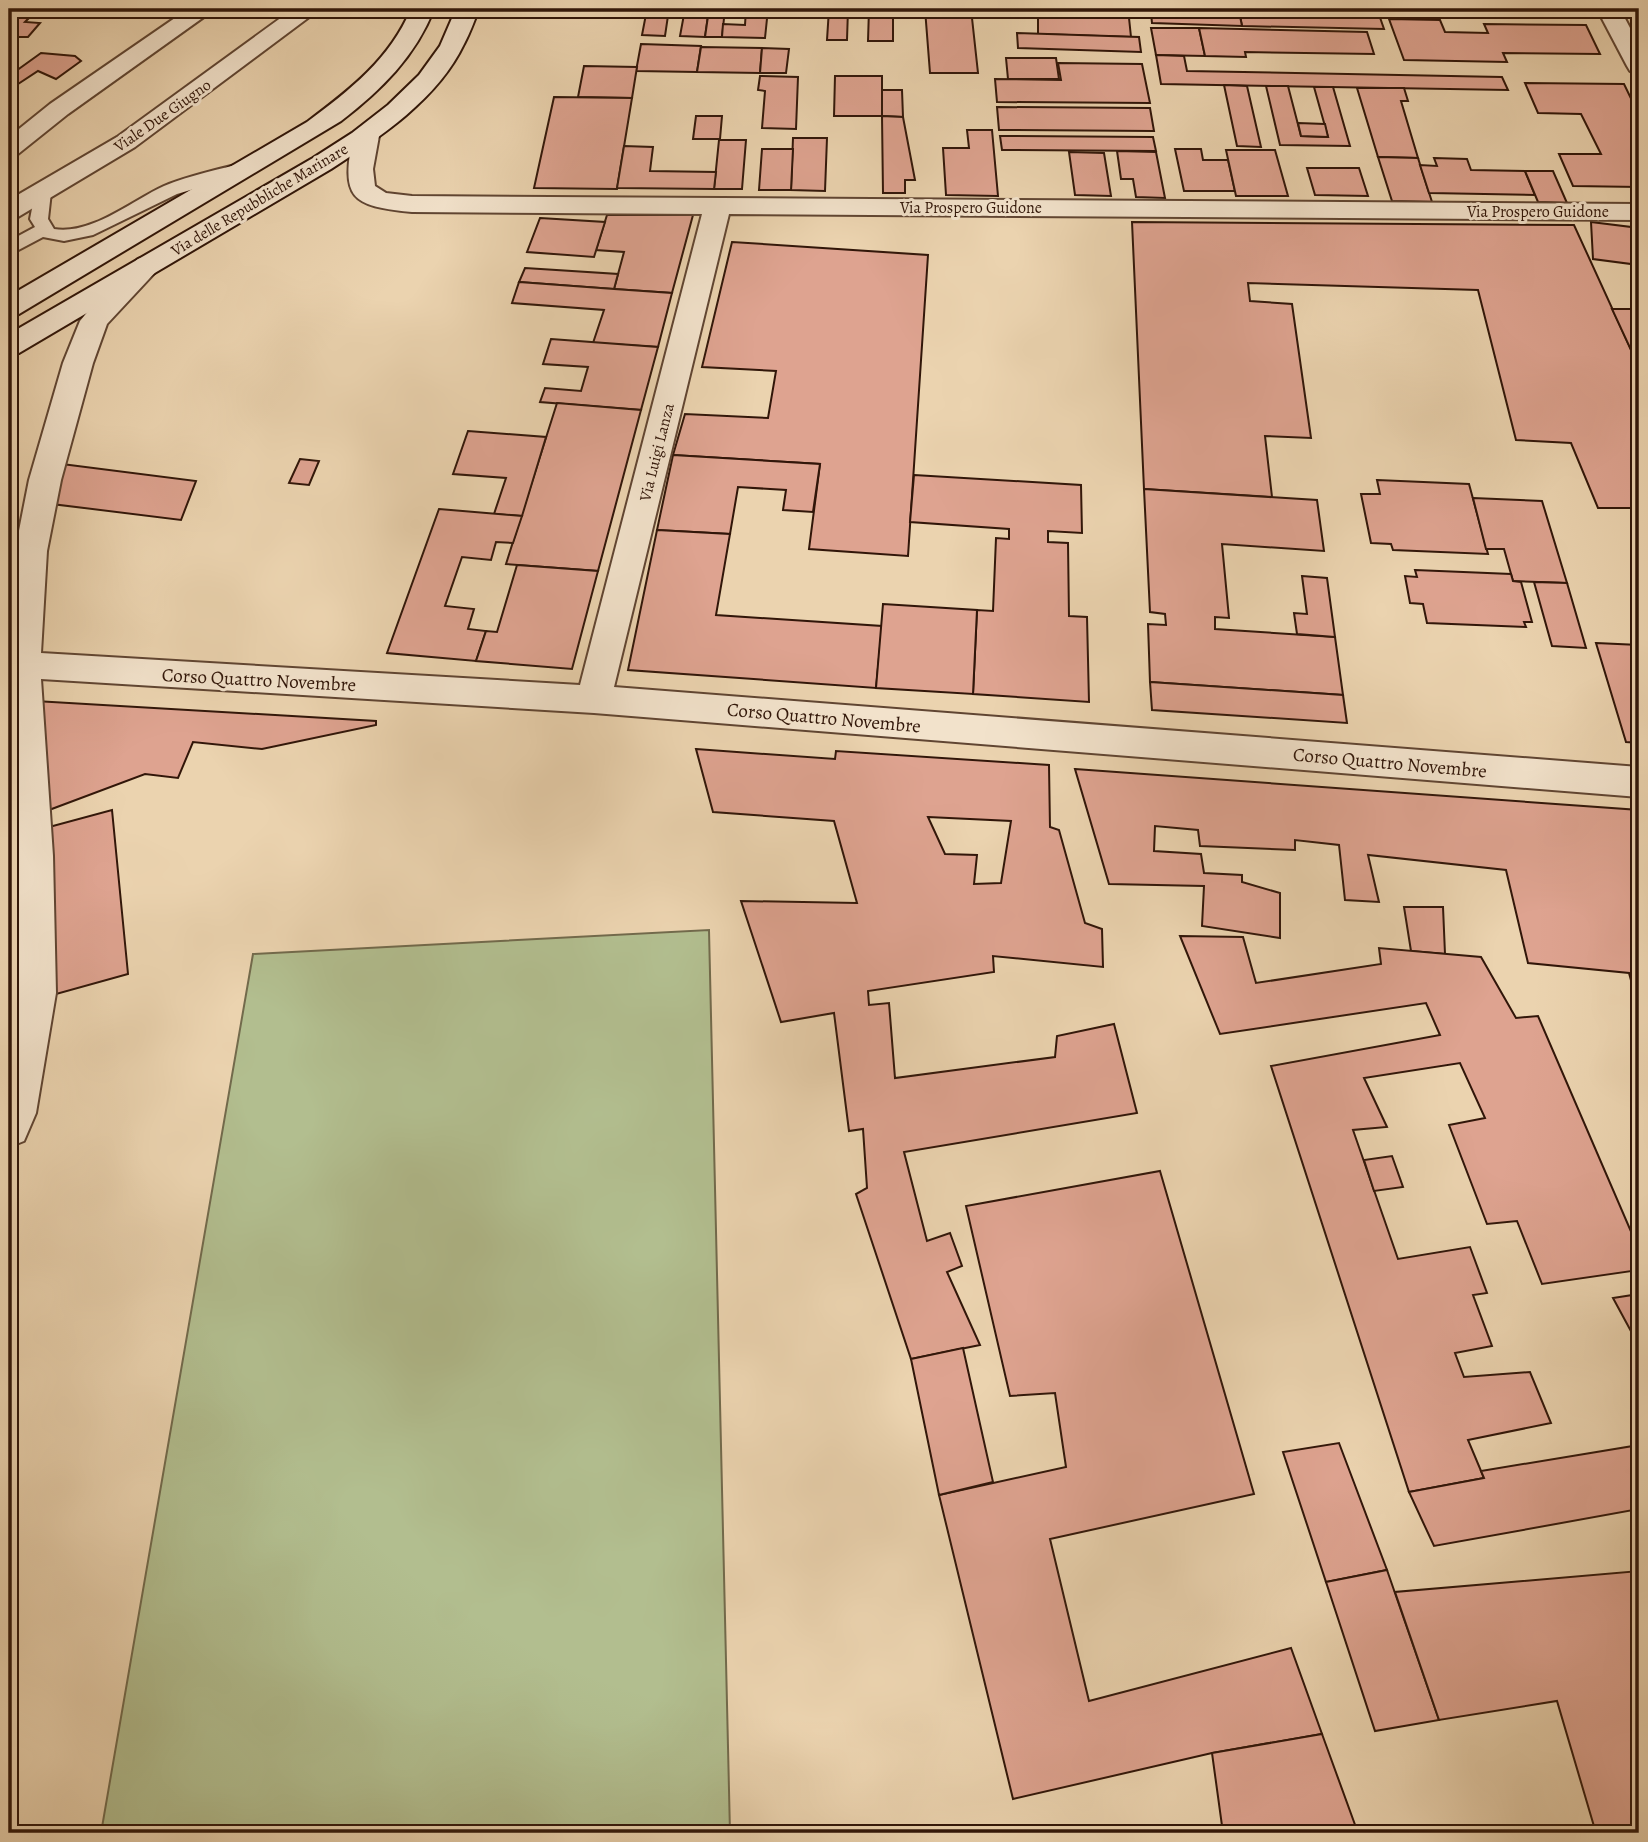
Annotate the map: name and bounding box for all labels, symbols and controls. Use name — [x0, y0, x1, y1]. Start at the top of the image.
street label: Viale Due Giugno — [109, 74, 216, 158]
street label: Via delle Repubbliche Marinare — [166, 138, 352, 262]
street label: Via Prospero Guidone — [899, 197, 1042, 219]
street label: Via Prospero Guidone — [1466, 201, 1609, 223]
street label: Via Luigi Lanza — [634, 400, 680, 505]
street label: Corso Quattro Novembre — [161, 662, 357, 698]
street label: Corso Quattro Novembre — [726, 697, 922, 739]
street label: Corso Quattro Novembre — [1292, 742, 1488, 784]

